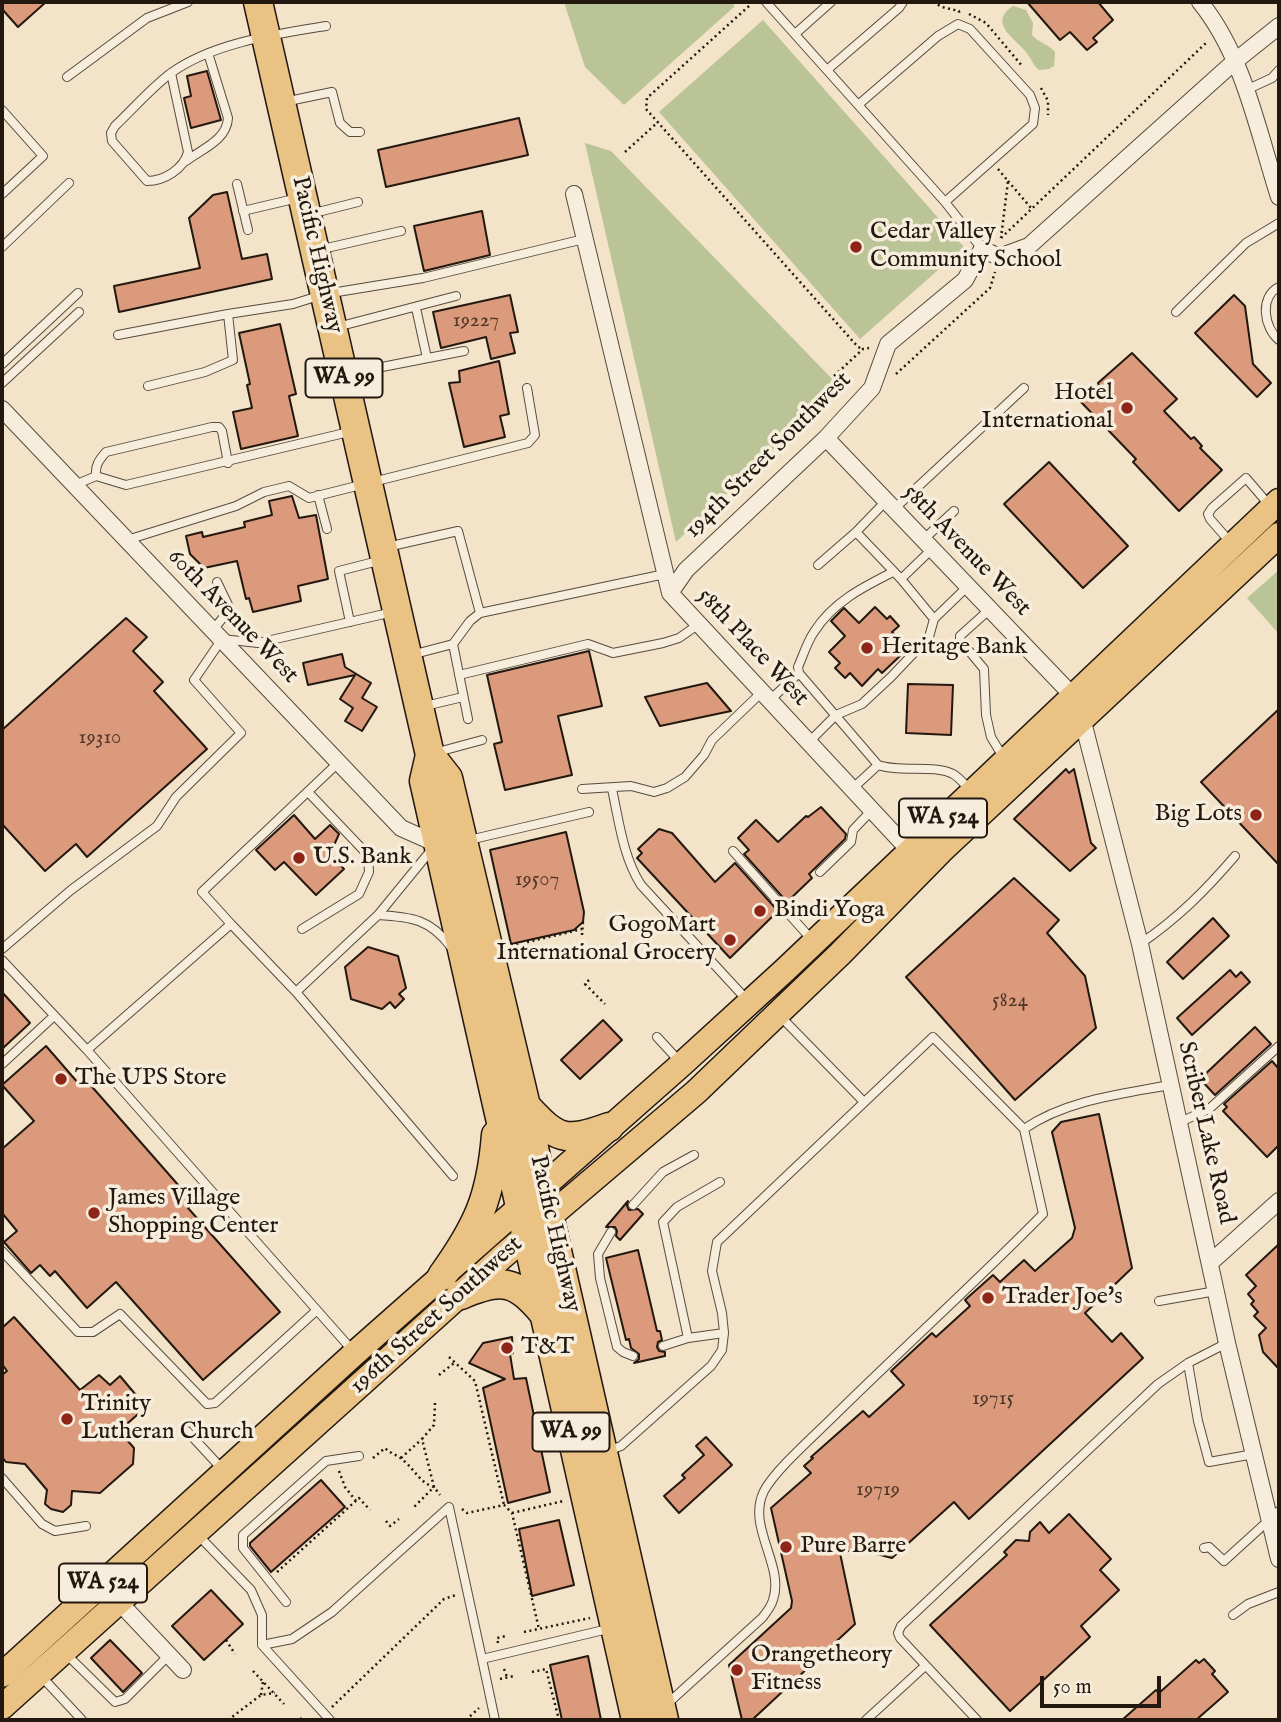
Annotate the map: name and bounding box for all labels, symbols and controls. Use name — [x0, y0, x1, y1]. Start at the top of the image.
street label: Pacific Highway — [284, 174, 348, 336]
place label: Cedar Valley Community School — [870, 219, 1062, 275]
marker: Cedar Valley Community School — [848, 239, 864, 255]
house number: 19227 — [453, 309, 499, 335]
road number: WA 99 — [306, 358, 382, 398]
street label: 194th Street Southwest — [680, 367, 858, 545]
place label: Hotel International — [982, 380, 1113, 436]
marker: Hotel International — [1119, 400, 1135, 416]
street label: 58th Avenue West — [896, 479, 1036, 623]
street label: 60th Avenue West — [160, 544, 304, 690]
street label: 58th Place West — [690, 583, 814, 713]
place label: Heritage Bank — [881, 634, 1027, 662]
marker: Heritage Bank — [859, 640, 875, 656]
house number: 19310 — [79, 726, 121, 752]
road number: WA 524 — [899, 798, 987, 838]
place label: Big Lots — [1155, 801, 1242, 829]
marker: Big Lots — [1248, 807, 1264, 823]
place label: U.S. Bank — [313, 844, 412, 872]
marker: U.S. Bank — [291, 850, 307, 866]
house number: 19507 — [515, 868, 559, 894]
place label: Bindi Yoga — [774, 897, 885, 925]
marker: Bindi Yoga — [752, 903, 768, 919]
place label: GogoMart International Grocery — [497, 912, 716, 968]
marker: GogoMart International Grocery — [722, 932, 738, 948]
house number: 5824 — [992, 989, 1028, 1015]
street label: Scriber Lake Road — [1170, 1039, 1240, 1227]
place label: The UPS Store — [75, 1065, 226, 1093]
marker: The UPS Store — [53, 1071, 69, 1087]
street label: Pacific Highway — [522, 1153, 586, 1315]
place label: James Village Shopping Center — [108, 1185, 278, 1241]
marker: James Village Shopping Center — [86, 1205, 102, 1221]
street label: 196th Street Southwest — [345, 1231, 529, 1401]
place label: Trader Joe's — [1002, 1284, 1123, 1312]
marker: Trader Joe's — [980, 1290, 996, 1306]
place label: T&T — [521, 1334, 574, 1362]
marker: T&T — [499, 1340, 515, 1356]
house number: 19715 — [972, 1387, 1014, 1413]
place label: Trinity Lutheran Church — [81, 1391, 254, 1447]
marker: Trinity Lutheran Church — [59, 1411, 75, 1427]
road number: WA 99 — [532, 1413, 610, 1452]
house number: 19719 — [856, 1478, 900, 1504]
place label: Pure Barre — [800, 1533, 906, 1561]
marker: Pure Barre — [778, 1539, 794, 1555]
road number: WA 524 — [59, 1564, 147, 1602]
place label: Orangetheory Fitness — [751, 1642, 892, 1698]
marker: Orangetheory Fitness — [729, 1662, 745, 1678]
scale bar — [1043, 1662, 1164, 1706]
text: 50 m — [1053, 1674, 1092, 1701]

